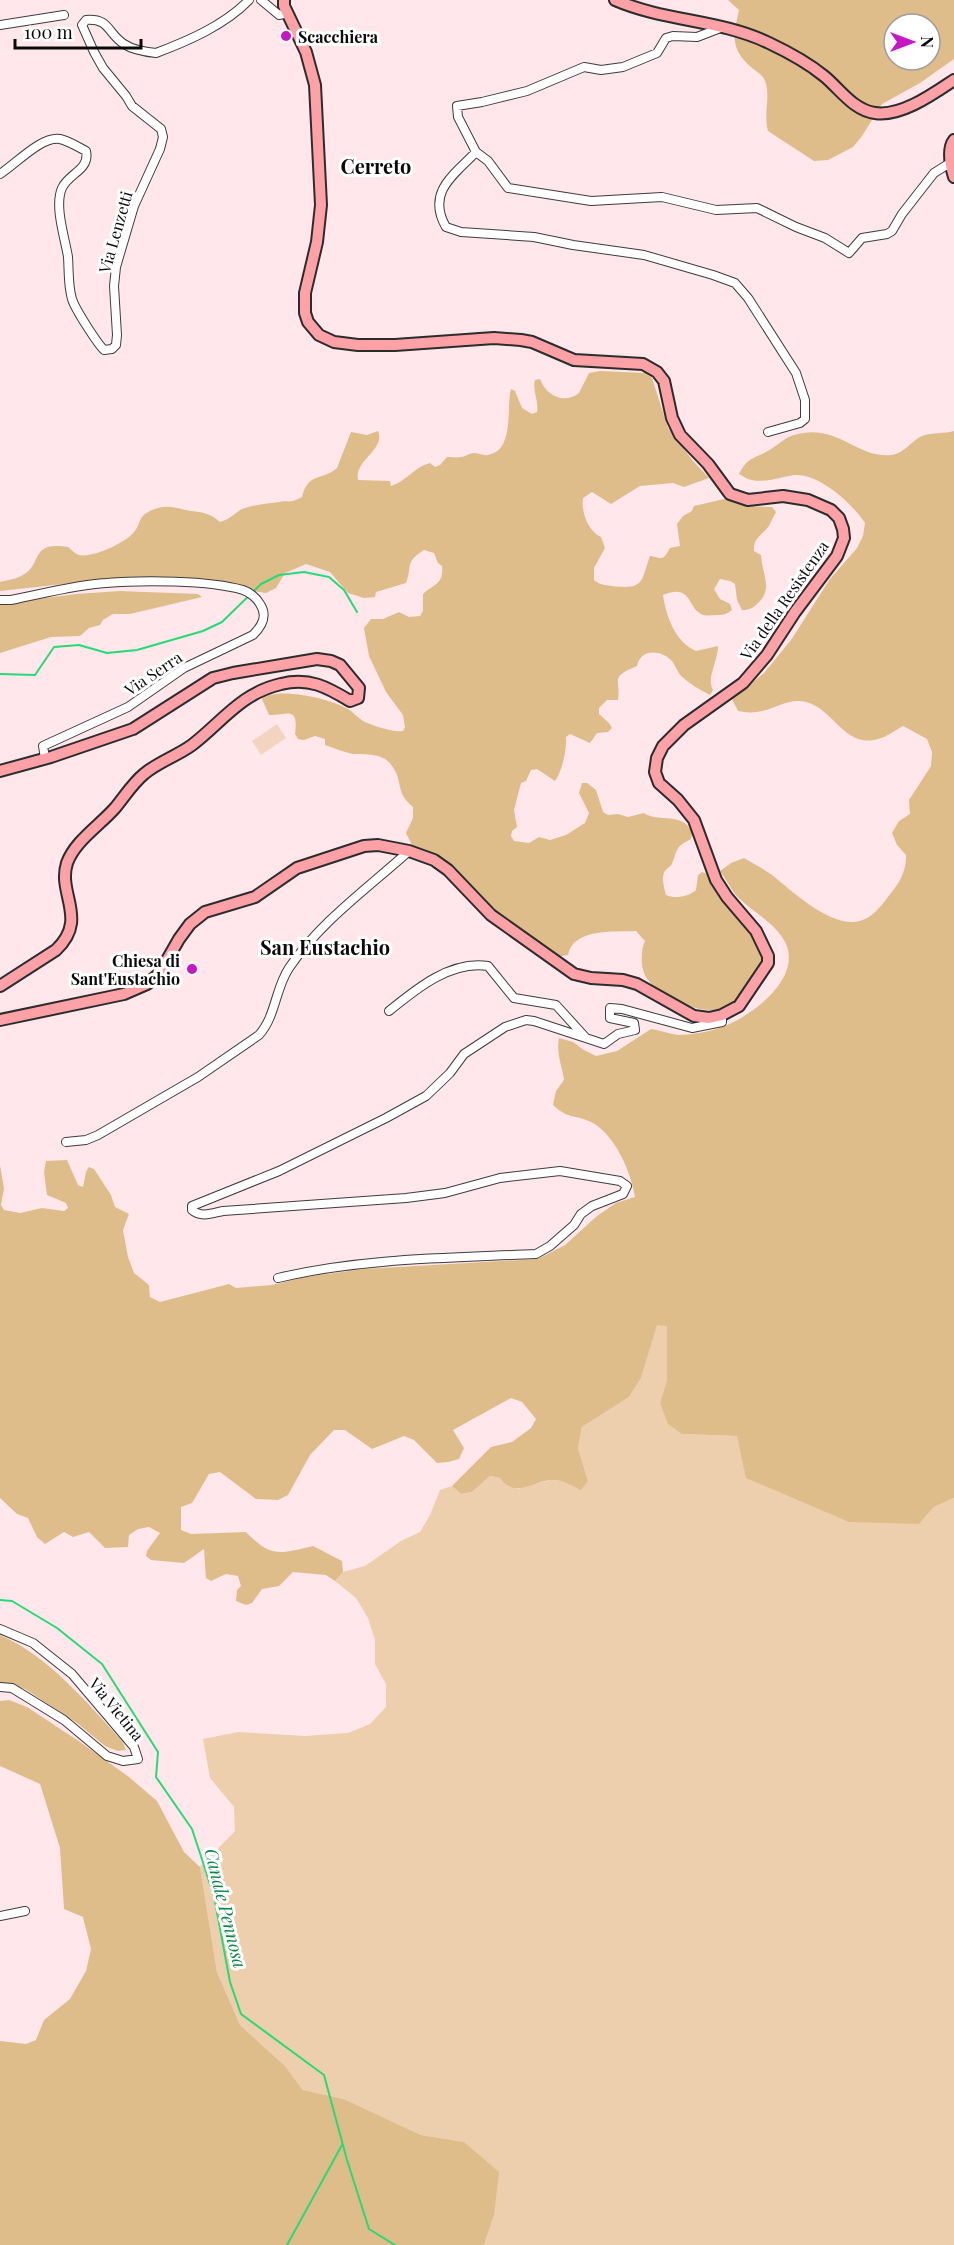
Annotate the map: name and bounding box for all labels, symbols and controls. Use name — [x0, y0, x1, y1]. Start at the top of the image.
scale bar — [15, 12, 141, 50]
north arrow — [882, 12, 942, 72]
text: 100 m — [24, 20, 73, 44]
place label: Scacchiera — [298, 26, 379, 47]
marker: Scacchiera — [279, 29, 293, 43]
text: N — [917, 36, 938, 48]
district label: Cerreto — [341, 152, 411, 179]
street label: Via Lenzetti — [93, 188, 137, 276]
street label: Via della Resistenza — [734, 536, 833, 664]
street label: Via Serra — [119, 646, 186, 700]
district label: San Eustachio — [260, 933, 390, 960]
place label: Chiesa di Sant'Eustachio — [71, 950, 180, 989]
marker: Chiesa di Sant'Eustachio — [185, 962, 199, 976]
street label: Via Vietina — [84, 1672, 149, 1745]
water label: Canale Pennosa — [200, 1846, 252, 1970]

